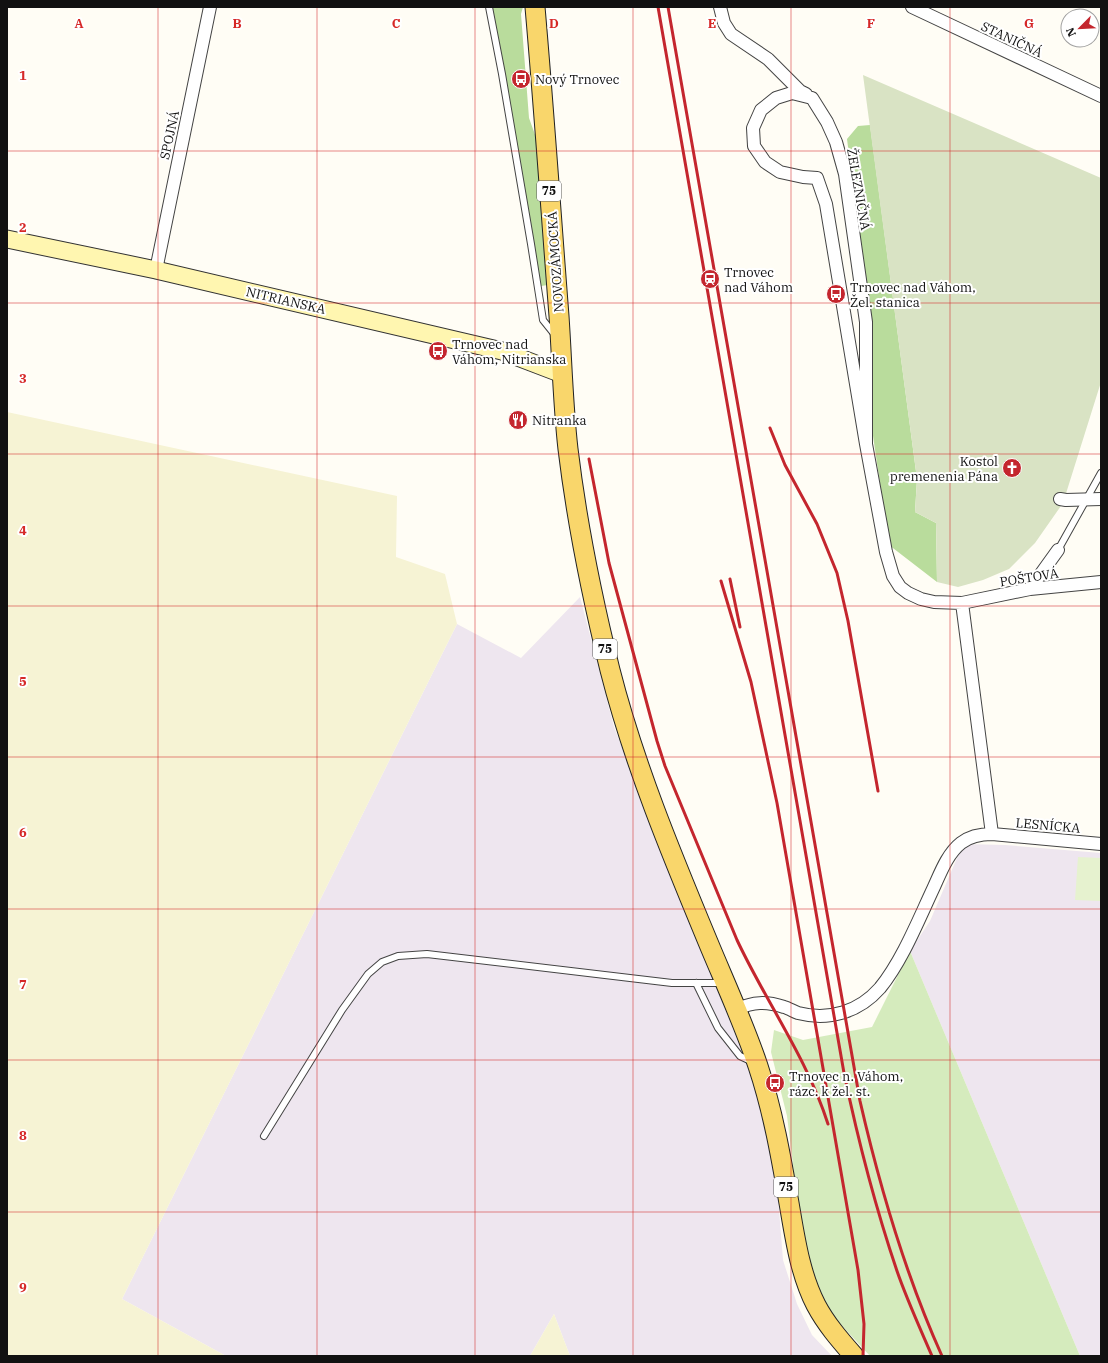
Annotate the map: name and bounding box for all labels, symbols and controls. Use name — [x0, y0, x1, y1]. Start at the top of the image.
north arrow — [1060, 8, 1100, 48]
text: A — [74, 15, 84, 32]
text: B — [232, 15, 242, 32]
text: C — [392, 15, 401, 32]
text: D — [549, 15, 559, 32]
text: E — [708, 15, 716, 32]
text: F — [867, 15, 875, 32]
text: G — [1024, 15, 1034, 32]
street label: STANIČNÁ — [978, 18, 1045, 61]
text: N — [1063, 25, 1079, 39]
text: 1 — [19, 67, 27, 84]
bus stop icon: Nový Trnovec — [510, 68, 532, 90]
place label: Nový Trnovec — [535, 71, 620, 88]
street label: SPOJNÁ — [156, 109, 183, 161]
street label: ŽELEZNIČNÁ — [843, 147, 874, 231]
road number: 75 — [537, 181, 561, 201]
street label: NOVOZÁMOCKÁ — [543, 211, 568, 313]
text: 2 — [19, 219, 27, 236]
place label: Trnovec nad Váhom — [724, 264, 793, 296]
station icon: Trnovec nad Váhom — [699, 268, 721, 290]
place label: Trnovec nad Váhom, Žel. stanica — [850, 279, 976, 311]
street label: NITRIANSKA — [244, 283, 327, 318]
bus stop icon: Trnovec nad Váhom, Žel. stanica — [825, 283, 847, 305]
place label: Trnovec nad Váhom, Nitrianska — [452, 336, 566, 368]
bus stop icon: Trnovec nad Váhom, Nitrianska — [427, 340, 449, 362]
text: 3 — [19, 370, 27, 387]
restaurant icon: Nitranka — [507, 409, 529, 431]
place label: Nitranka — [532, 412, 587, 429]
place label: Kostol premenenia Pána — [890, 453, 998, 485]
church icon: Kostol premenenia Pána — [1001, 457, 1023, 479]
text: 4 — [19, 522, 27, 539]
street label: POŠTOVÁ — [999, 564, 1060, 591]
road number: 75 — [593, 639, 617, 659]
text: 5 — [19, 673, 27, 690]
street label: LESNÍCKA — [1015, 814, 1081, 837]
text: 6 — [19, 824, 27, 841]
text: 7 — [19, 976, 27, 993]
place label: Trnovec n. Váhom, rázc. k žel. st. — [789, 1068, 903, 1100]
bus stop icon: Trnovec n. Váhom, rázc. k žel. st. — [764, 1072, 786, 1094]
text: 8 — [19, 1127, 27, 1144]
road number: 75 — [774, 1177, 798, 1197]
text: 9 — [19, 1279, 27, 1296]

